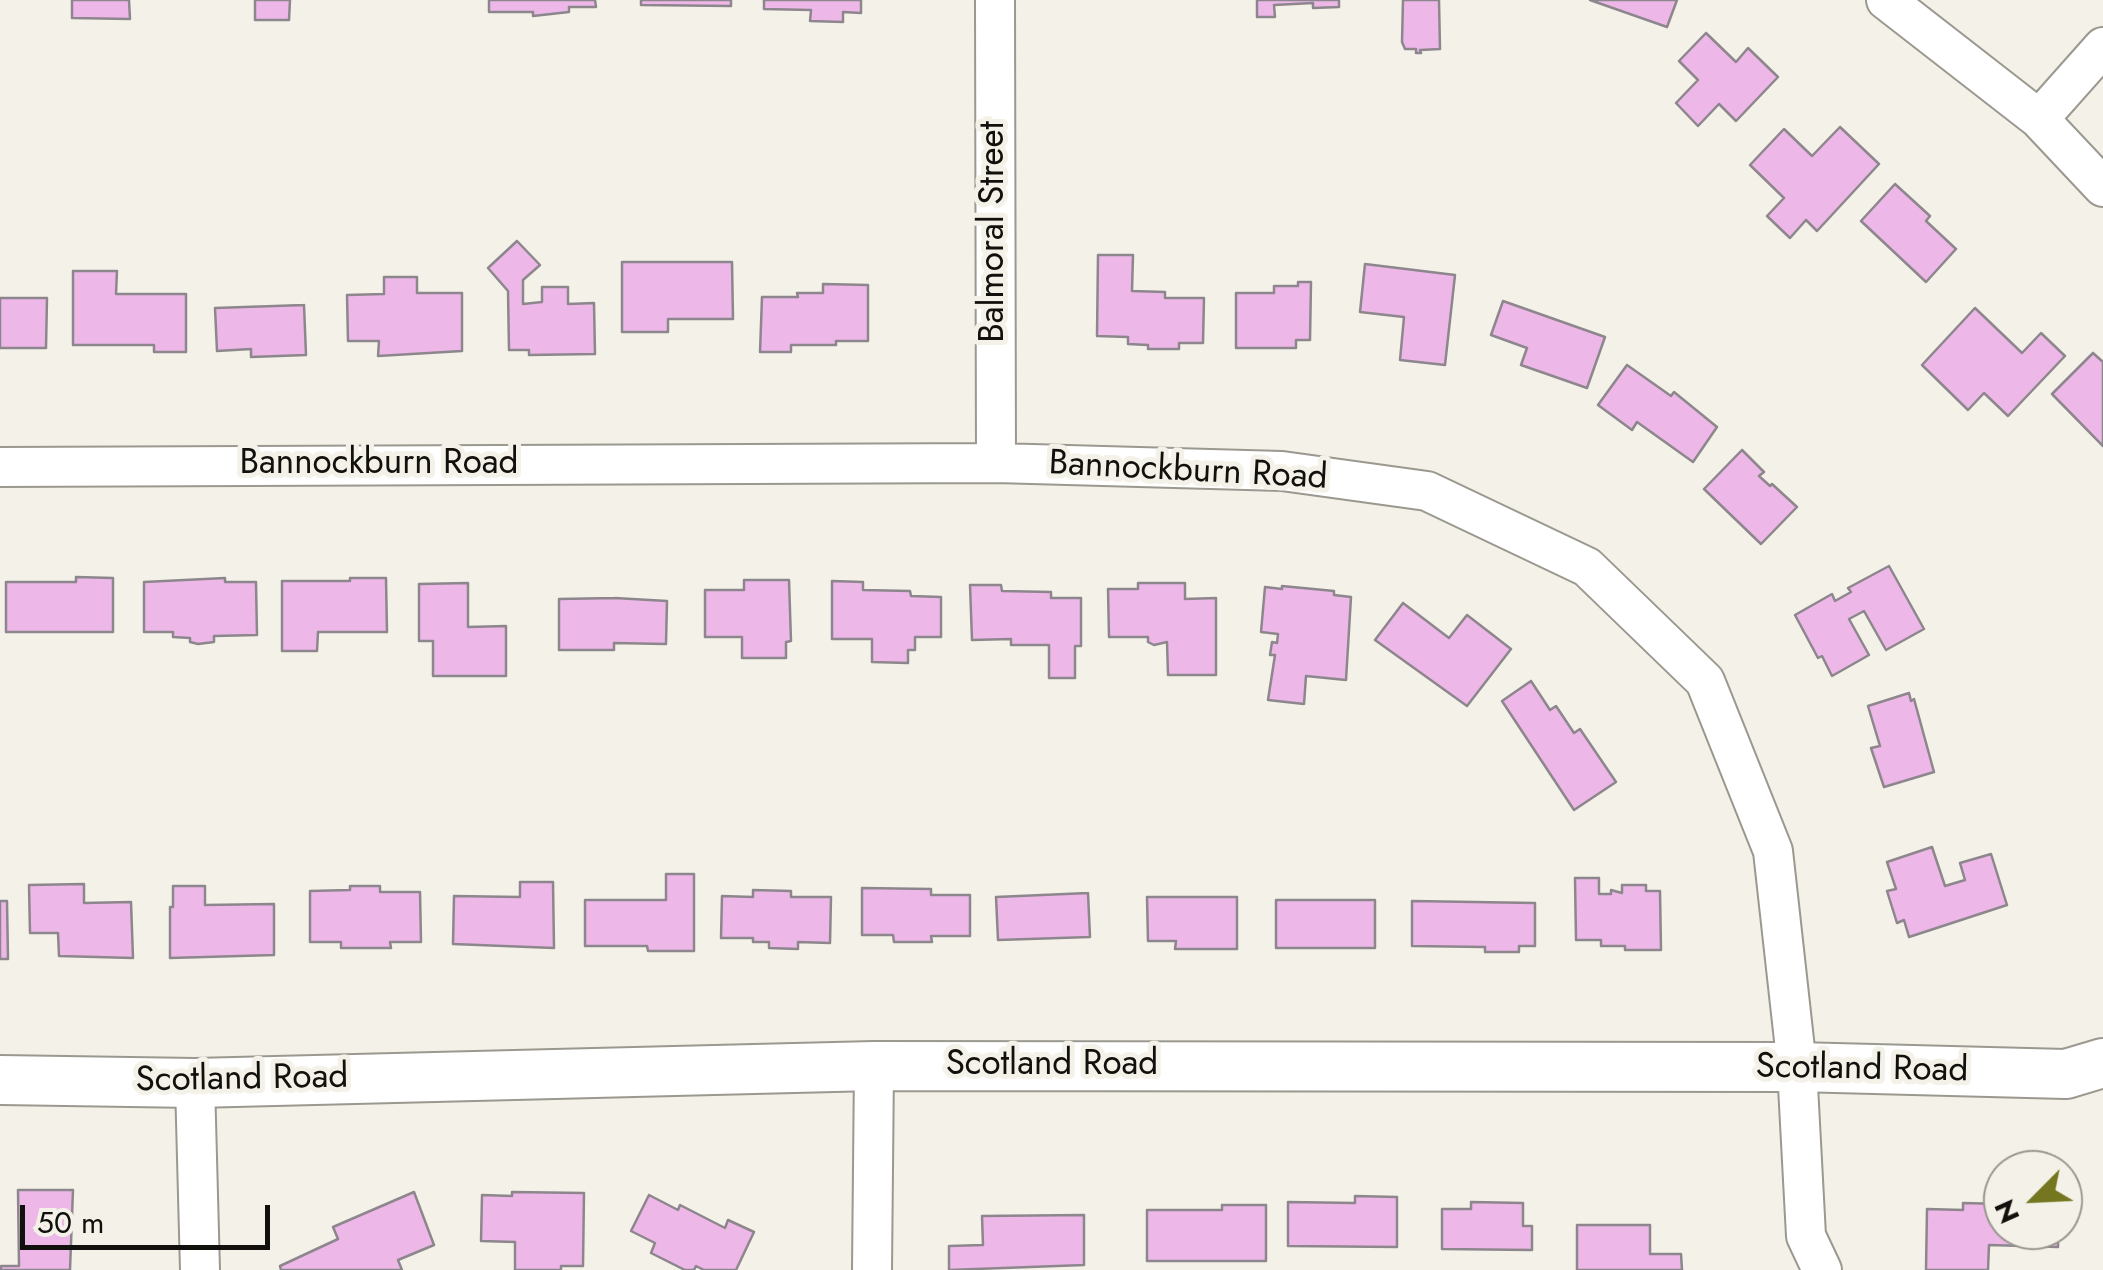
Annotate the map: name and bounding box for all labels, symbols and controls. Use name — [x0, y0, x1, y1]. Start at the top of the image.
street label: Balmoral Street — [974, 121, 1016, 343]
street label: Bannockburn Road — [239, 444, 519, 486]
street label: Bannockburn Road — [1048, 444, 1328, 500]
street label: Scotland Road — [946, 1045, 1158, 1087]
street label: Scotland Road — [1755, 1047, 1969, 1093]
street label: Scotland Road — [135, 1057, 349, 1103]
north arrow — [1983, 1150, 2083, 1250]
scale bar — [25, 1185, 275, 1247]
text: N — [1984, 1193, 2030, 1230]
text: 50 m — [37, 1201, 104, 1244]

